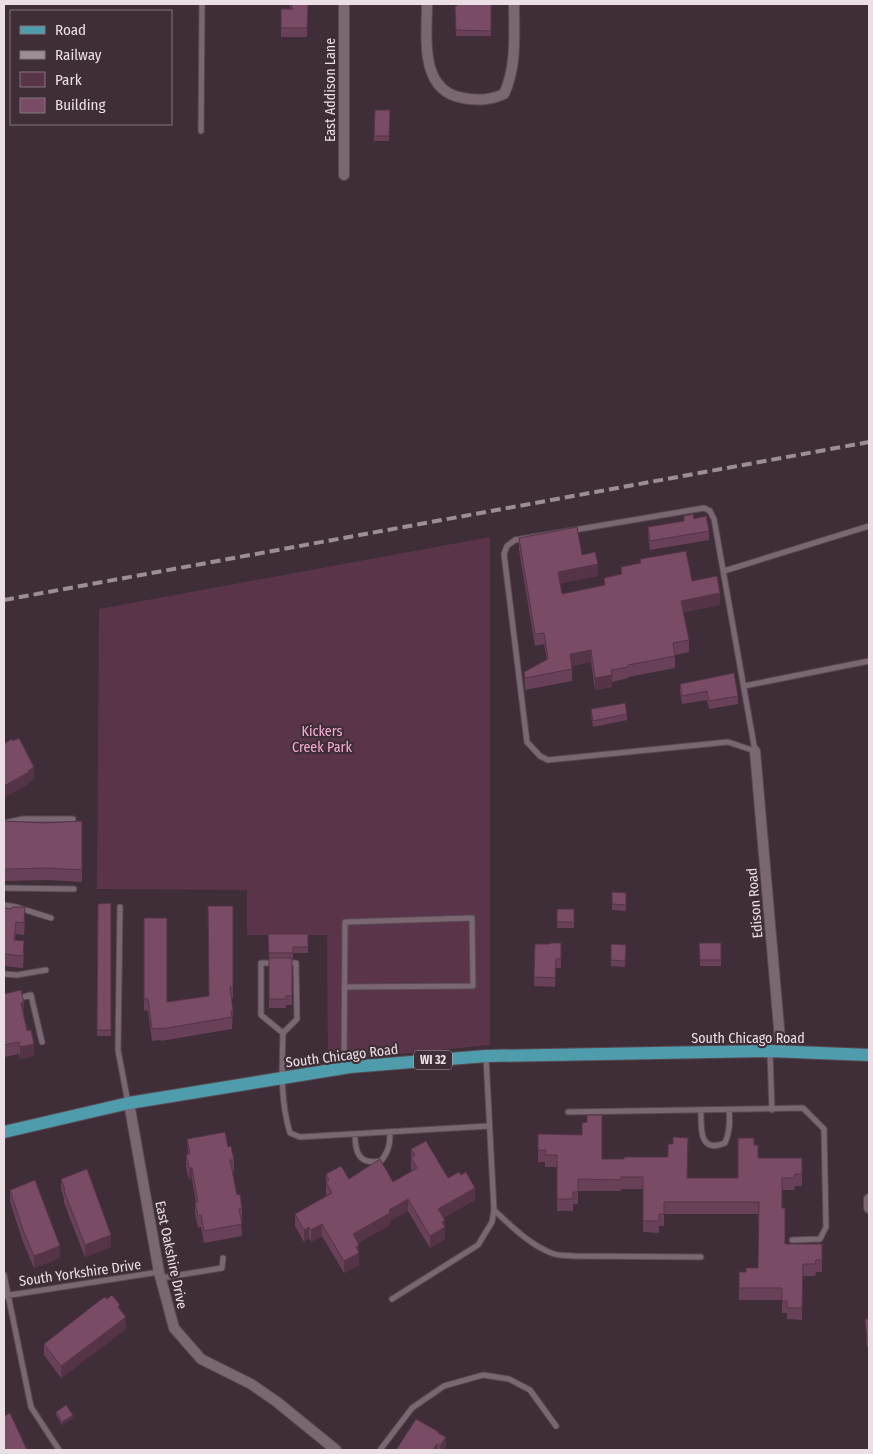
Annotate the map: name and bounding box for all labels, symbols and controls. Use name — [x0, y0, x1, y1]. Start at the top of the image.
legend — [10, 10, 172, 125]
text: Road — [55, 21, 86, 39]
street label: East Addison Lane — [322, 38, 339, 142]
text: Railway — [55, 46, 102, 64]
text: Park — [55, 71, 82, 89]
text: Building — [55, 96, 106, 114]
park label: Kickers Creek Park — [292, 723, 352, 756]
street label: Edison Road — [743, 867, 767, 939]
street label: South Chicago Road — [691, 1030, 805, 1047]
street label: South Chicago Road — [285, 1041, 399, 1071]
road number: WI 32 — [414, 1050, 452, 1070]
street label: East Oakshire Drive — [151, 1199, 191, 1311]
street label: South Yorkshire Drive — [18, 1256, 142, 1290]

